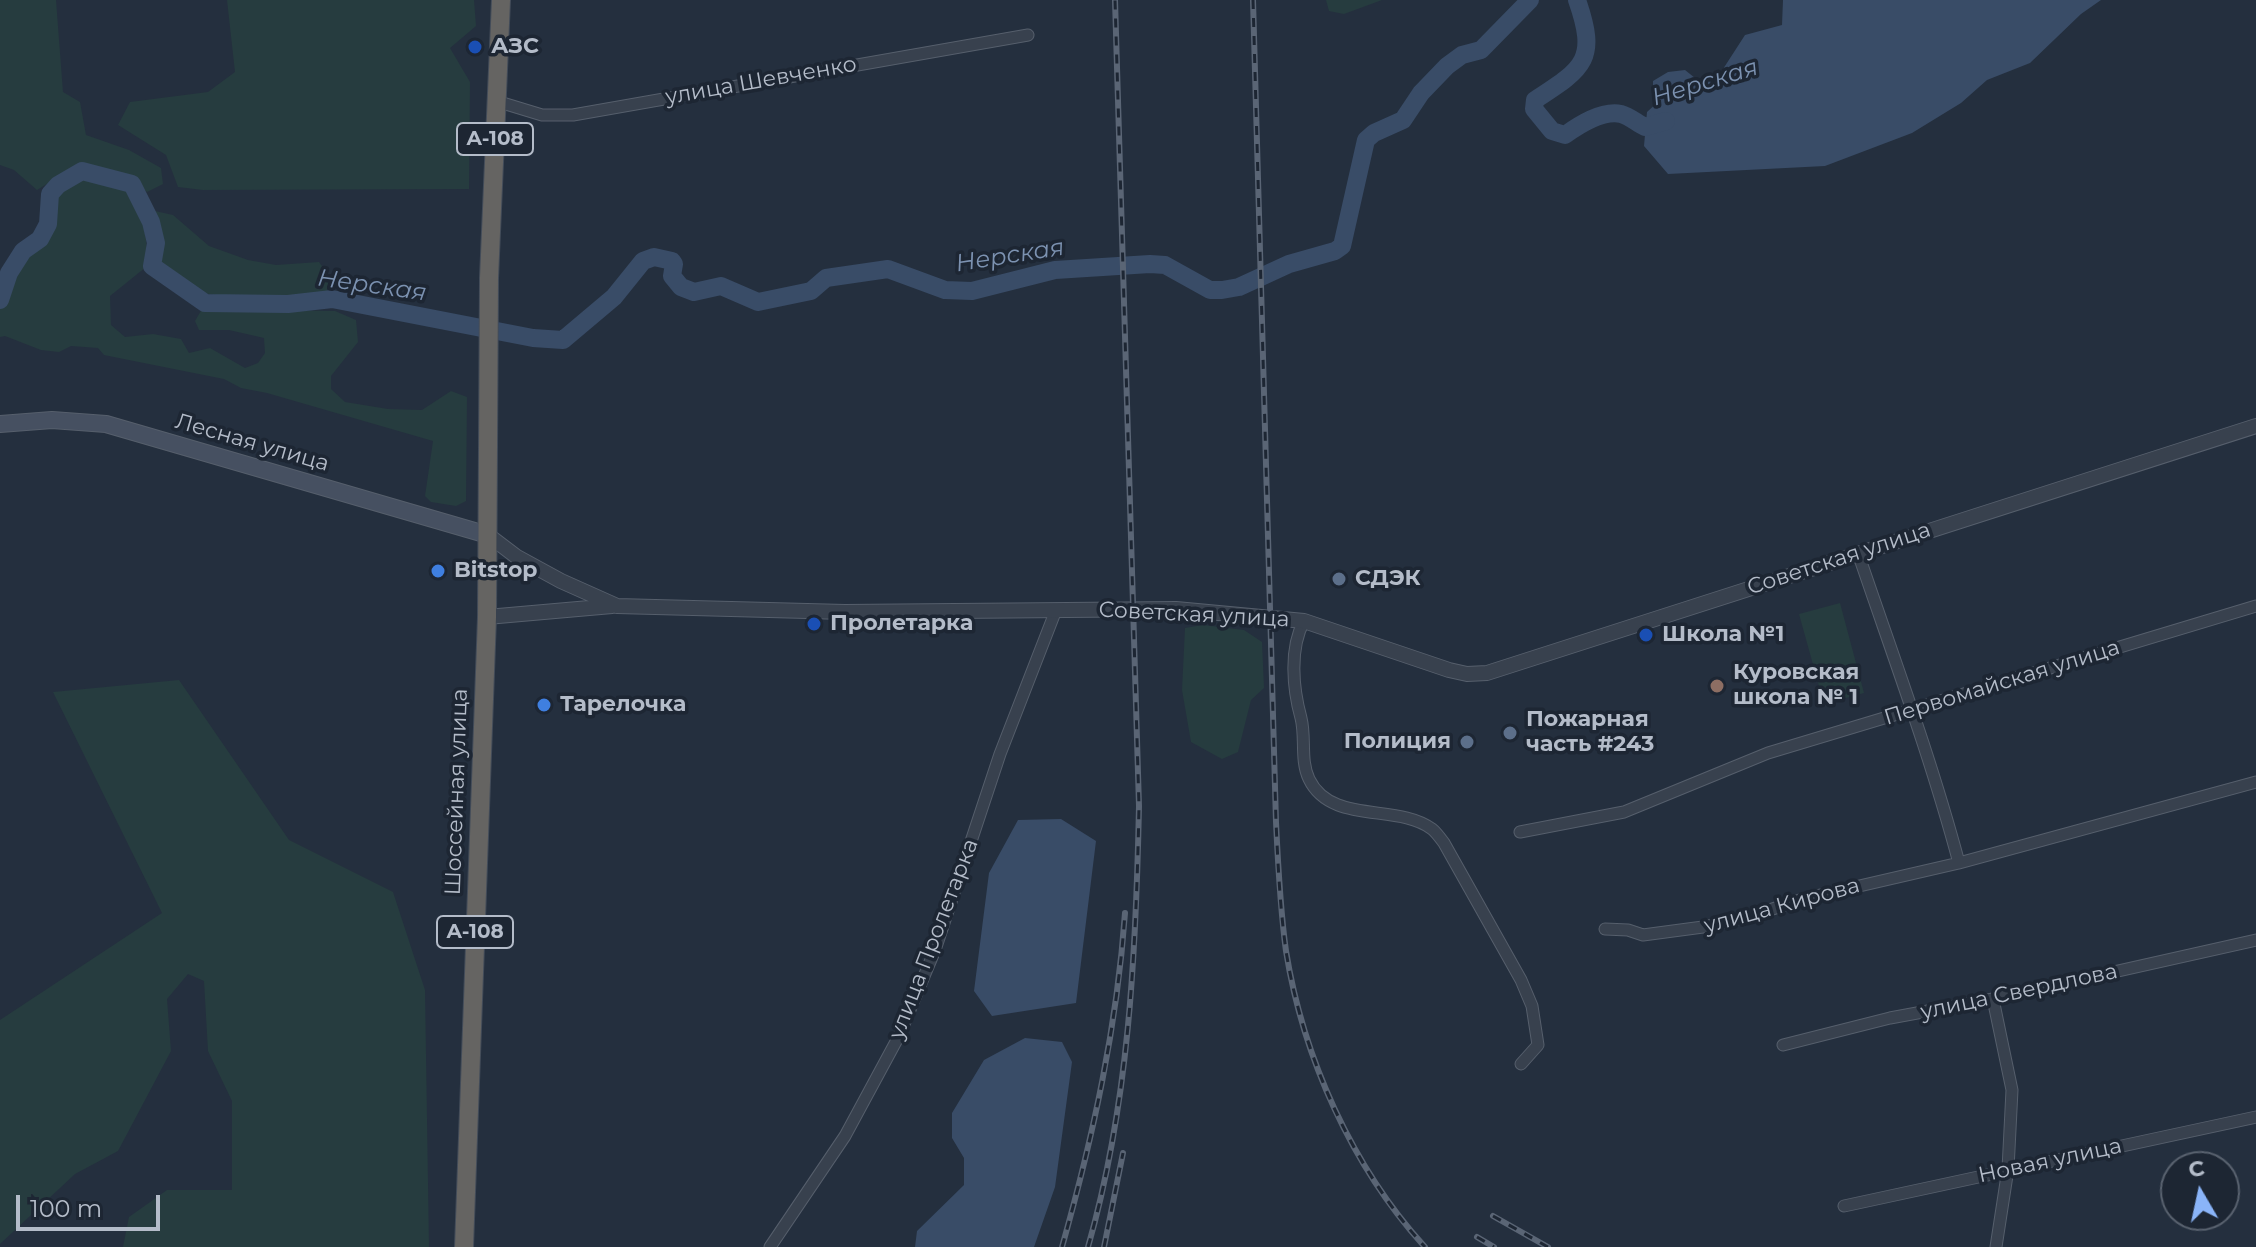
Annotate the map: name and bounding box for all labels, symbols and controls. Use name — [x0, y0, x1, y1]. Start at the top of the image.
place label: АЗС — [491, 34, 539, 60]
marker: АЗС — [466, 38, 484, 56]
street label: улица Шевченко — [663, 51, 859, 111]
water label: Нерская — [1648, 53, 1762, 113]
road number: А-108 — [457, 123, 533, 155]
water label: Нерская — [954, 233, 1066, 279]
water label: Нерская — [316, 264, 428, 308]
street label: Лесная улица — [172, 408, 332, 478]
street label: Советская улица — [1744, 517, 1934, 601]
place label: Bitstop — [454, 558, 537, 584]
marker: Bitstop — [429, 562, 447, 580]
place label: СДЭК — [1355, 566, 1421, 592]
marker: СДЭК — [1330, 570, 1348, 588]
street label: Советская улица — [1098, 597, 1290, 633]
place label: Пролетарка — [830, 611, 973, 637]
marker: Пролетарка — [805, 615, 823, 633]
place label: Школа №1 — [1662, 622, 1784, 648]
marker: Школа №1 — [1637, 626, 1655, 644]
street label: Первомайская улица — [1881, 635, 2123, 731]
place label: Куровская школа № 1 — [1733, 660, 1859, 712]
marker: Куровская школа № 1 — [1708, 677, 1726, 695]
street label: Шоссейная улица — [440, 688, 474, 896]
place label: Тарелочка — [560, 692, 686, 718]
marker: Тарелочка — [535, 696, 553, 714]
place label: Пожарная часть #243 — [1526, 707, 1654, 758]
marker: Пожарная часть #243 — [1501, 724, 1519, 742]
place label: Полиция — [1344, 729, 1451, 755]
marker: Полиция — [1458, 733, 1476, 751]
street label: улица Пролетарка — [884, 835, 984, 1043]
street label: улица Кирова — [1701, 873, 1863, 939]
road number: А-108 — [437, 916, 513, 948]
street label: улица Свердлова — [1918, 958, 2120, 1026]
street label: Новая улица — [1976, 1133, 2124, 1189]
north arrow — [2160, 1151, 2240, 1231]
text: С — [2186, 1154, 2206, 1183]
scale bar — [20, 1179, 164, 1229]
text: 100 m — [30, 1194, 102, 1223]

